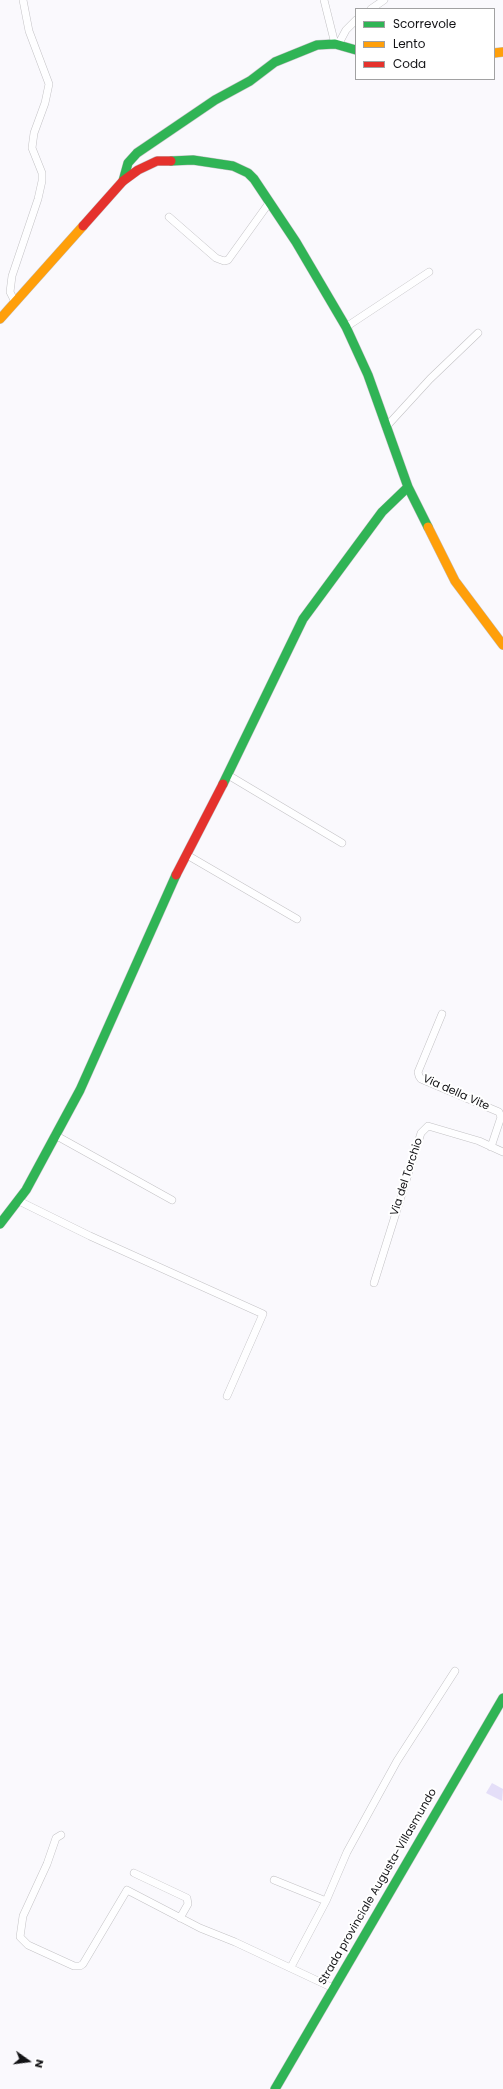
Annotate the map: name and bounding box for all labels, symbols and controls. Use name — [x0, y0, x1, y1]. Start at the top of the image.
legend — [355, 8, 495, 80]
text: Scorrevole — [393, 15, 456, 32]
text: Lento — [393, 35, 425, 52]
text: Coda — [393, 55, 426, 72]
street label: Via della Vite — [421, 1072, 491, 1114]
street label: Via del Torchio — [388, 1136, 426, 1218]
street label: Strada provinciale Augusta-Villasmundo — [316, 1787, 440, 1987]
north arrow — [8, 2041, 48, 2081]
text: N — [31, 2058, 48, 2070]

